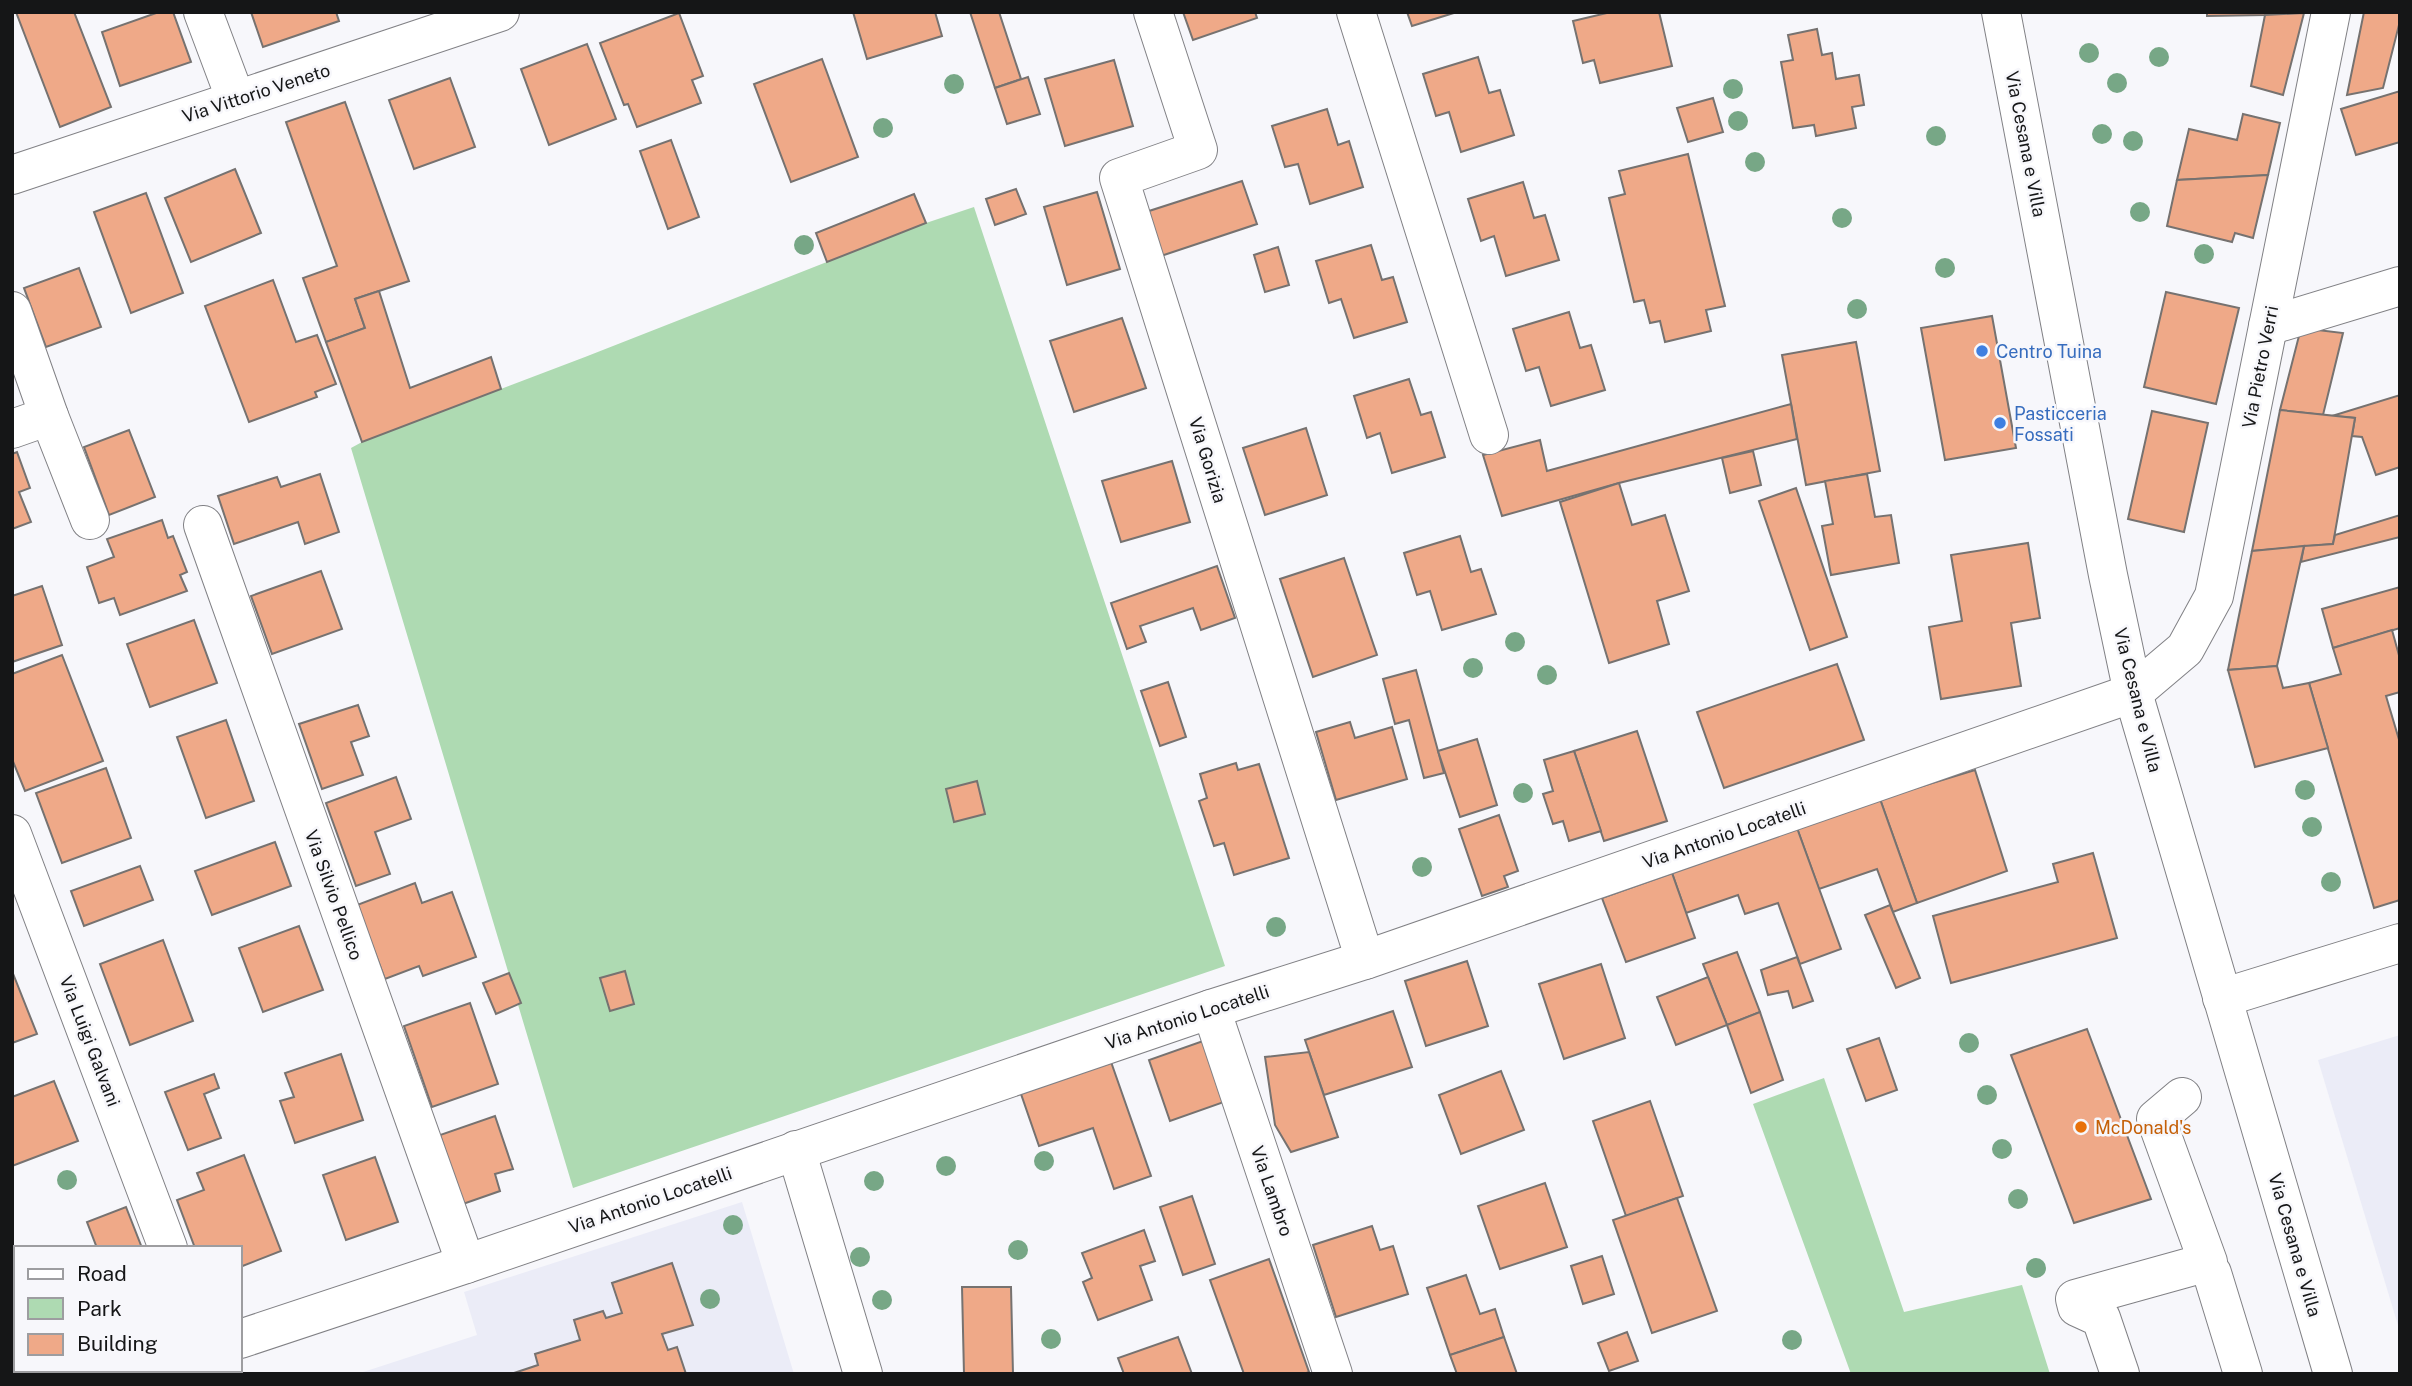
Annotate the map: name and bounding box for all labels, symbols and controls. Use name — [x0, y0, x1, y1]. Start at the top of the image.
street label: Via Vittorio Veneto — [179, 59, 333, 127]
street label: Via Cesana e Villa — [2002, 69, 2050, 219]
street label: Via Pietro Verri — [2238, 304, 2282, 430]
place label: Centro Tuina — [1996, 341, 2102, 362]
marker: Centro Tuina — [1974, 343, 1990, 359]
place label: Pasticceria Fossati — [2014, 403, 2107, 445]
street label: Via Gorizia — [1185, 414, 1231, 506]
marker: Pasticceria Fossati — [1992, 415, 2008, 431]
street label: Via Cesana e Villa — [2110, 626, 2166, 774]
street label: Via Antonio Locatelli — [1640, 797, 1808, 873]
street label: Via Silvio Pellico — [301, 827, 367, 963]
street label: Via Luigi Galvani — [55, 973, 125, 1109]
street label: Via Antonio Locatelli — [1102, 981, 1272, 1053]
place label: McDonald's — [2095, 1117, 2191, 1138]
marker: McDonald's — [2073, 1119, 2089, 1135]
street label: Via Lambro — [1247, 1143, 1297, 1239]
street label: Via Antonio Locatelli — [566, 1162, 734, 1238]
street label: Via Cesana e Villa — [2264, 1171, 2326, 1319]
legend — [14, 1246, 242, 1372]
text: Road — [77, 1261, 127, 1286]
text: Park — [77, 1296, 122, 1321]
text: Building — [77, 1331, 158, 1356]

